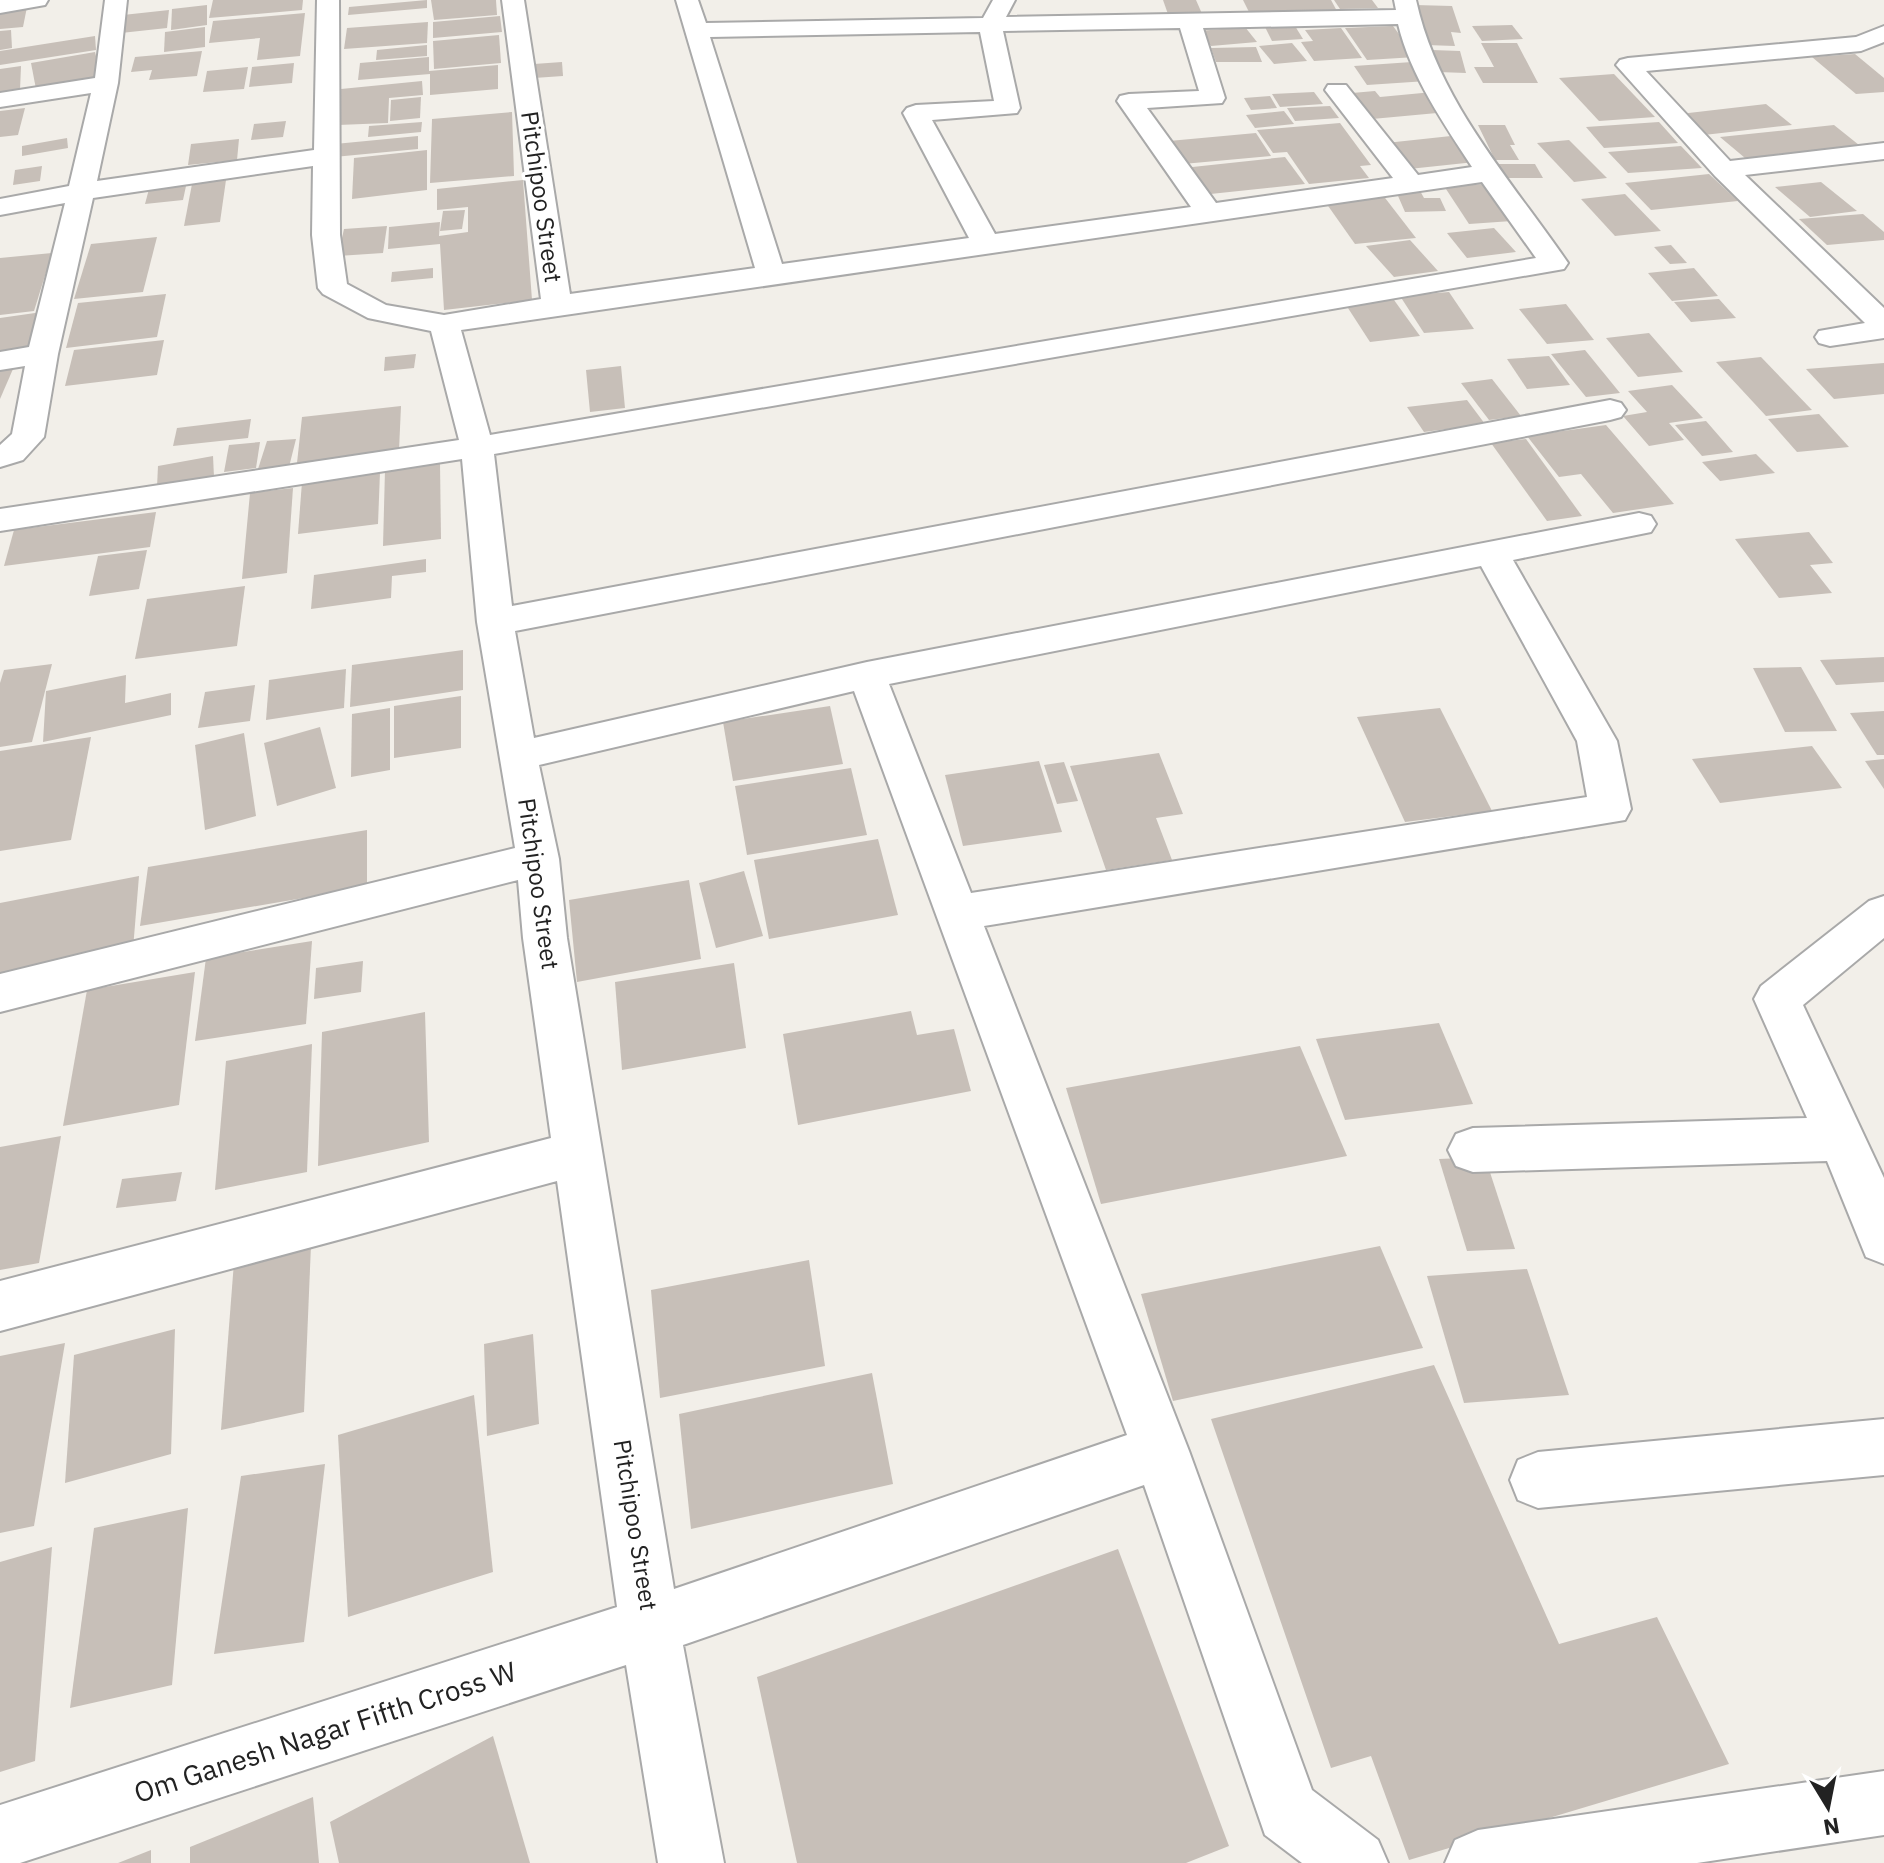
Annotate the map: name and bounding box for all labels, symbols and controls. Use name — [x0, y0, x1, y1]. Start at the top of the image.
street label: Pitchipoo Street — [514, 109, 570, 285]
street label: Pitchipoo Street — [511, 796, 567, 972]
street label: Pitchipoo Street — [607, 1437, 665, 1613]
street label: Om Ganesh Nagar Fifth Cross W — [129, 1652, 521, 1811]
north arrow — [1788, 1767, 1868, 1847]
text: N — [1821, 1812, 1842, 1843]

